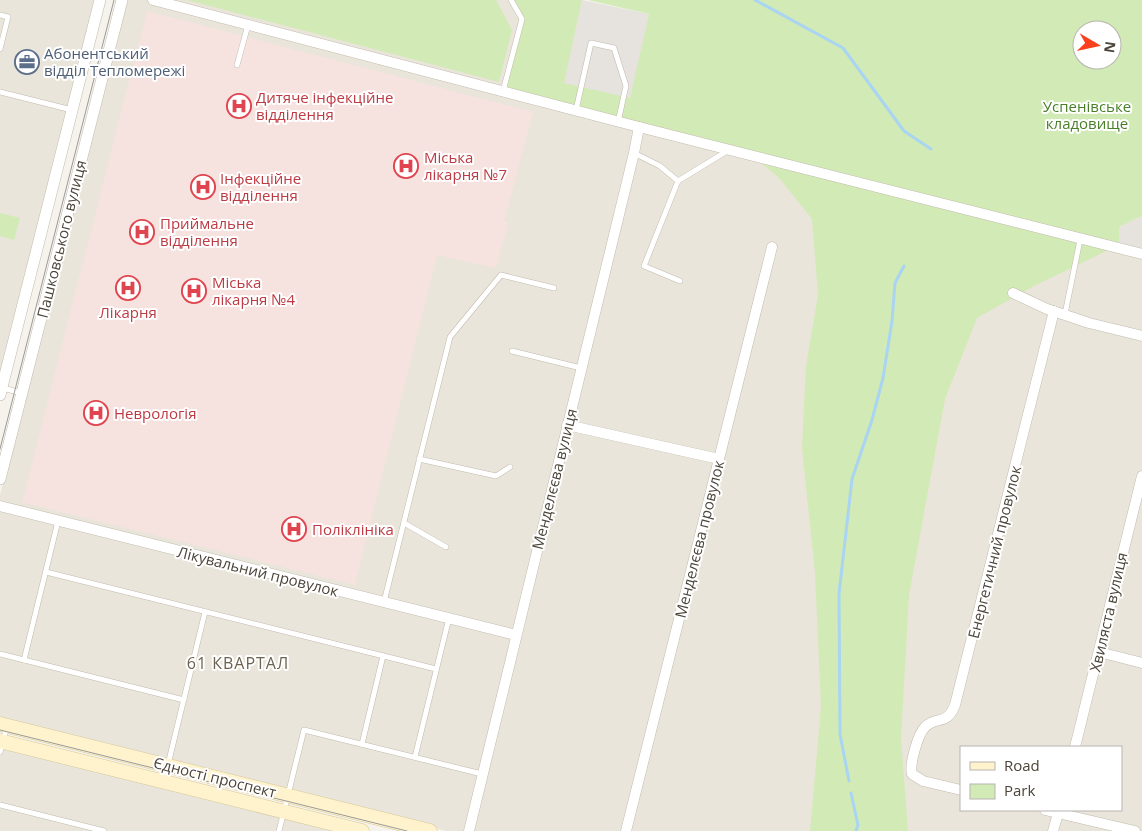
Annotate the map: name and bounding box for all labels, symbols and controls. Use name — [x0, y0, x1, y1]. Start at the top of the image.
north arrow — [1072, 20, 1122, 70]
text: N — [1100, 40, 1121, 54]
place label: Абонентський відділ Тепломережі — [44, 43, 185, 80]
office icon: Абонентський відділ Тепломережі — [14, 49, 40, 75]
place label: Дитяче інфекційне відділення — [256, 87, 393, 124]
hospital icon: Дитяче інфекційне відділення — [226, 93, 252, 119]
park label: Успенівське кладовище — [1043, 96, 1131, 133]
place label: Міська лікарня №7 — [424, 147, 507, 184]
hospital icon: Міська лікарня №7 — [393, 153, 419, 179]
street label: Пашковського вулиця — [32, 158, 90, 320]
place label: Інфекційне відділення — [220, 168, 301, 205]
hospital icon: Інфекційне відділення — [190, 174, 216, 200]
place label: Приймальне відділення — [160, 213, 254, 250]
hospital icon: Приймальне відділення — [129, 219, 155, 245]
place label: Міська лікарня №4 — [212, 272, 296, 309]
hospital icon: Лікарня — [115, 275, 141, 301]
hospital icon: Міська лікарня №4 — [181, 278, 207, 304]
place label: Лікарня — [99, 302, 157, 322]
hospital icon: Неврологія — [83, 400, 109, 426]
place label: Неврологія — [114, 403, 196, 423]
street label: Менделєєва вулиця — [527, 406, 581, 552]
street label: Менделєєва провулок — [670, 458, 728, 620]
street label: Енергетичний провулок — [963, 463, 1025, 641]
hospital icon: Поліклініка — [281, 516, 307, 542]
place label: Поліклініка — [312, 519, 394, 539]
street label: Лікувальний провулок — [175, 541, 341, 601]
street label: Хвиляста вулиця — [1085, 550, 1131, 674]
district label: 61 КВАРТАЛ — [187, 652, 289, 674]
legend — [960, 746, 1122, 811]
street label: Єдності проспект — [152, 752, 278, 802]
text: Road — [1004, 755, 1040, 775]
text: Park — [1004, 780, 1035, 800]

